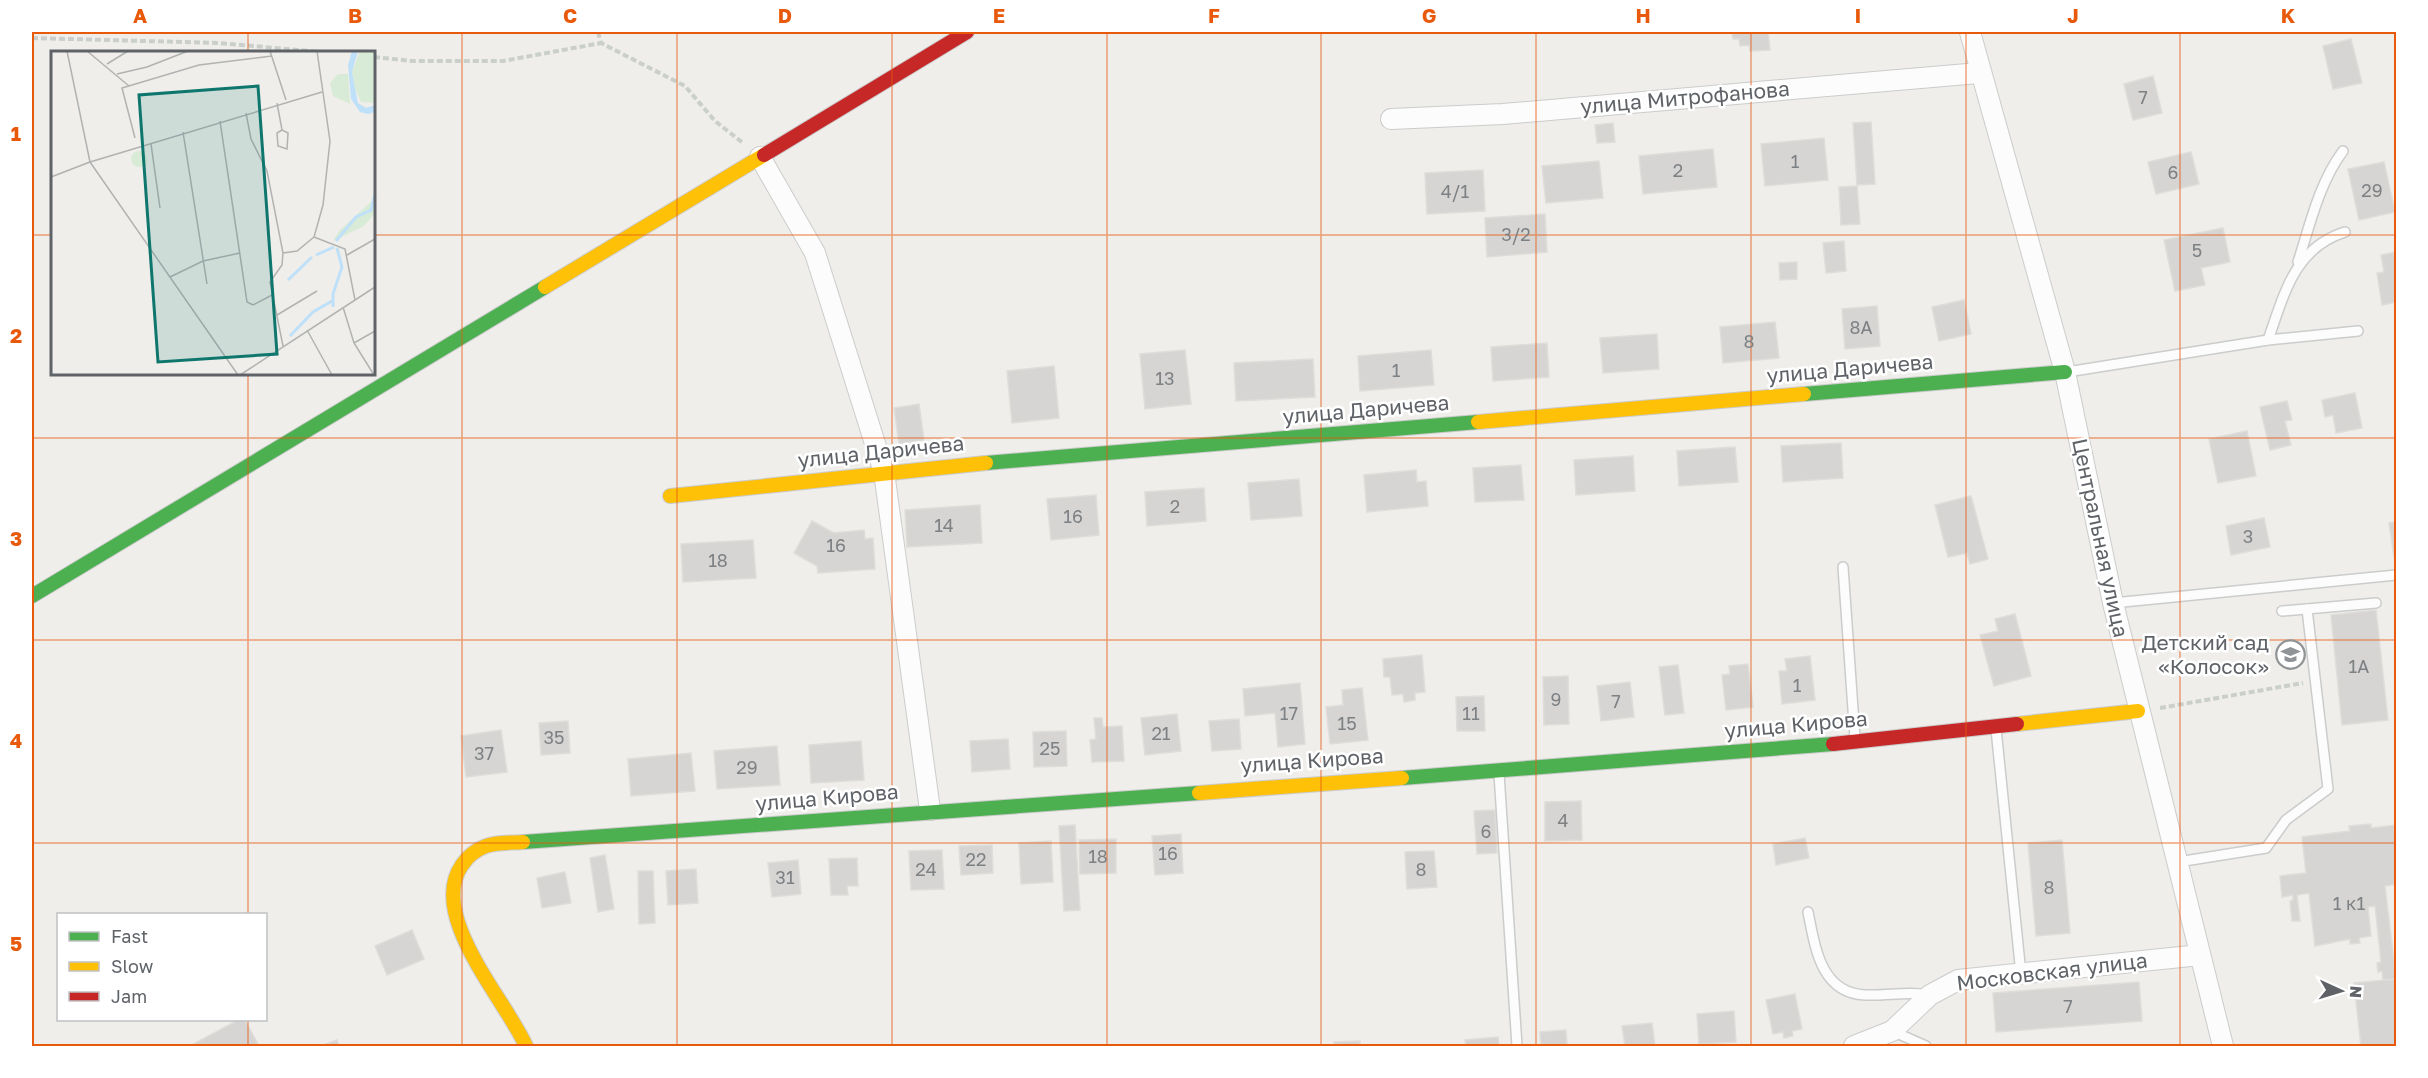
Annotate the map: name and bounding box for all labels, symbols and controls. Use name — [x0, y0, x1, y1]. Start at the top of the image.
text: A — [133, 3, 147, 27]
text: B — [348, 3, 362, 27]
text: C — [563, 3, 577, 27]
text: D — [778, 3, 792, 27]
text: E — [993, 3, 1005, 27]
text: F — [1208, 3, 1220, 27]
text: G — [1422, 3, 1436, 27]
text: H — [1635, 3, 1651, 27]
text: I — [1855, 3, 1861, 27]
text: J — [2067, 3, 2079, 27]
text: K — [2281, 3, 2296, 27]
inset map — [51, 51, 375, 375]
street label: улица Митрофанова — [1579, 75, 1791, 119]
house number: 7 — [2138, 86, 2148, 108]
text: 1 — [11, 121, 21, 145]
house number: 1 — [1791, 150, 1800, 172]
house number: 2 — [1673, 159, 1683, 181]
house number: 6 — [2168, 161, 2178, 183]
house number: 29 — [2361, 179, 2383, 201]
house number: 4/1 — [1441, 180, 1469, 202]
house number: 3/2 — [1501, 223, 1531, 245]
house number: 5 — [2192, 239, 2202, 261]
house number: 8А — [1849, 316, 1873, 338]
text: 2 — [10, 323, 22, 347]
house number: 8 — [1744, 330, 1754, 352]
street label: улица Даричева — [1765, 348, 1934, 388]
house number: 1 — [1392, 359, 1401, 381]
house number: 13 — [1155, 367, 1175, 389]
street label: улица Даричева — [1281, 389, 1450, 429]
street label: улица Даричева — [796, 429, 965, 473]
street label: Центральная улица — [2067, 436, 2135, 640]
house number: 2 — [1170, 495, 1180, 517]
house number: 16 — [1063, 505, 1083, 527]
house number: 14 — [934, 514, 954, 536]
house number: 3 — [2243, 525, 2253, 547]
text: 3 — [10, 526, 22, 550]
house number: 16 — [826, 534, 846, 556]
house number: 18 — [708, 549, 728, 571]
place label: Детский сад «Колосок» — [2141, 629, 2269, 679]
school or university icon: Детский сад «Колосок» — [2274, 639, 2306, 671]
house number: 1А — [2349, 655, 2369, 677]
house number: 1 — [1793, 674, 1802, 696]
house number: 9 — [1551, 688, 1561, 710]
house number: 7 — [1611, 690, 1621, 712]
house number: 17 — [1280, 702, 1298, 724]
house number: 11 — [1462, 702, 1480, 724]
street label: улица Кирова — [1723, 705, 1869, 743]
house number: 15 — [1337, 712, 1357, 734]
house number: 21 — [1151, 722, 1171, 744]
house number: 35 — [544, 726, 564, 748]
text: 4 — [10, 728, 22, 752]
house number: 25 — [1040, 737, 1060, 759]
house number: 37 — [474, 742, 494, 764]
street label: улица Кирова — [1239, 742, 1384, 778]
house number: 29 — [736, 756, 758, 778]
street label: улица Кирова — [754, 778, 900, 816]
house number: 4 — [1558, 809, 1569, 831]
house number: 6 — [1481, 820, 1491, 842]
house number: 16 — [1158, 842, 1178, 864]
house number: 18 — [1088, 845, 1108, 867]
house number: 22 — [966, 848, 986, 870]
house number: 24 — [915, 858, 937, 880]
house number: 8 — [1416, 858, 1426, 880]
house number: 31 — [775, 866, 795, 888]
house number: 8 — [2044, 876, 2054, 898]
house number: 1 к1 — [2333, 892, 2365, 914]
legend — [57, 913, 267, 1021]
text: Fast — [111, 925, 148, 947]
text: 5 — [10, 931, 22, 955]
street label: Московская улица — [1955, 946, 2149, 996]
text: Slow — [111, 955, 154, 977]
north arrow — [2311, 961, 2371, 1021]
text: Jam — [111, 985, 147, 1007]
text: N — [2346, 985, 2366, 999]
house number: 7 — [2063, 995, 2073, 1017]

